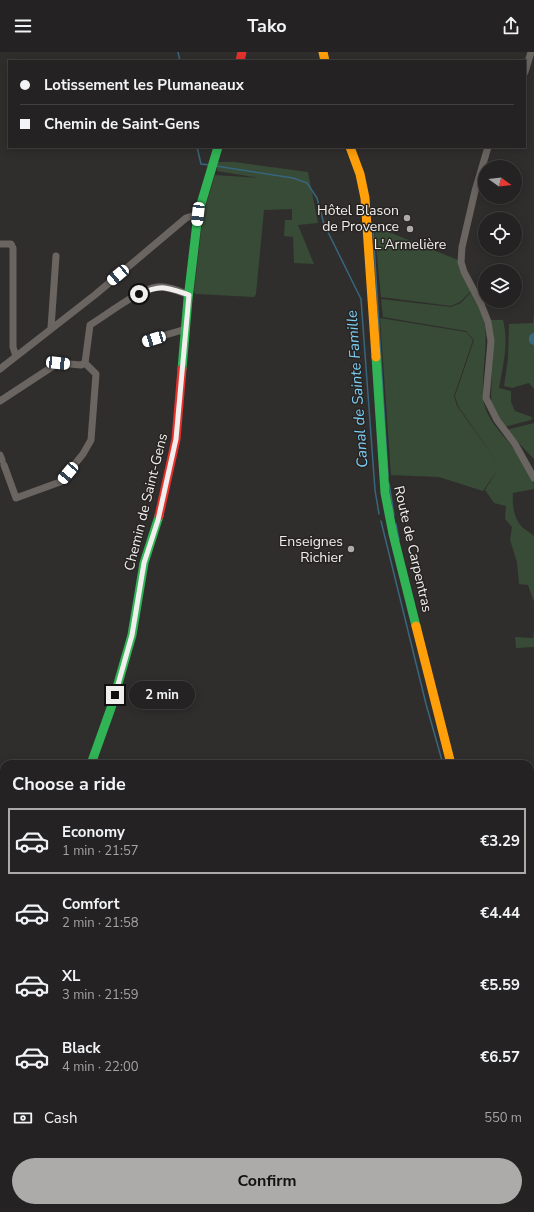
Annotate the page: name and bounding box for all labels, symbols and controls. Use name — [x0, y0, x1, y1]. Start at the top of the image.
text: Tako — [247, 14, 287, 38]
icon: menu — [12, 15, 34, 37]
icon: share — [500, 15, 522, 37]
text: Lotissement les Plumaneaux — [44, 75, 244, 95]
text: Chemin de Saint-Gens — [44, 114, 200, 134]
north arrow — [478, 160, 522, 204]
map controls — [478, 160, 522, 308]
car — [191, 201, 205, 227]
place label: Hôtel Blason de Provence — [317, 201, 399, 236]
button: locate — [478, 212, 522, 256]
marker: Hôtel Blason de Provence — [402, 213, 412, 223]
marker: L'Armelière — [405, 224, 415, 234]
place label: L'Armelière — [374, 235, 446, 254]
car — [105, 263, 131, 287]
button: layers — [478, 264, 522, 308]
route start — [130, 285, 148, 303]
water label: Canal de Sainte Famille — [342, 309, 372, 469]
car — [141, 330, 167, 348]
car — [45, 356, 71, 370]
street label: Chemin de Saint-Gens — [120, 431, 172, 573]
car — [56, 460, 80, 486]
street label: Route de Carpentras — [389, 484, 437, 614]
place label: Enseignes Richier — [279, 532, 343, 567]
marker: Enseignes Richier — [346, 544, 356, 554]
callout: 2 min — [129, 681, 195, 709]
route end — [106, 686, 124, 704]
text: 2 min — [145, 686, 179, 704]
text: Choose a ride — [12, 772, 126, 796]
text: Economy — [62, 822, 125, 842]
icon: car — [14, 823, 50, 859]
text: €3.29 — [480, 831, 520, 851]
text: 1 min · 21:57 — [62, 842, 138, 860]
text: Comfort — [62, 894, 119, 914]
icon: car — [14, 895, 50, 931]
text: €4.44 — [480, 903, 520, 923]
text: 2 min · 21:58 — [62, 914, 138, 932]
text: XL — [62, 966, 81, 986]
icon: car — [14, 967, 50, 1003]
text: €5.59 — [480, 975, 520, 995]
text: 3 min · 21:59 — [62, 986, 138, 1004]
text: Black — [62, 1038, 100, 1058]
icon: car — [14, 1039, 50, 1075]
text: €6.57 — [480, 1047, 520, 1067]
text: 4 min · 22:00 — [62, 1058, 138, 1076]
icon: cash — [12, 1107, 34, 1129]
text: Cash — [44, 1108, 78, 1128]
text: 550 m — [484, 1109, 522, 1127]
button: Confirm — [12, 1158, 522, 1204]

